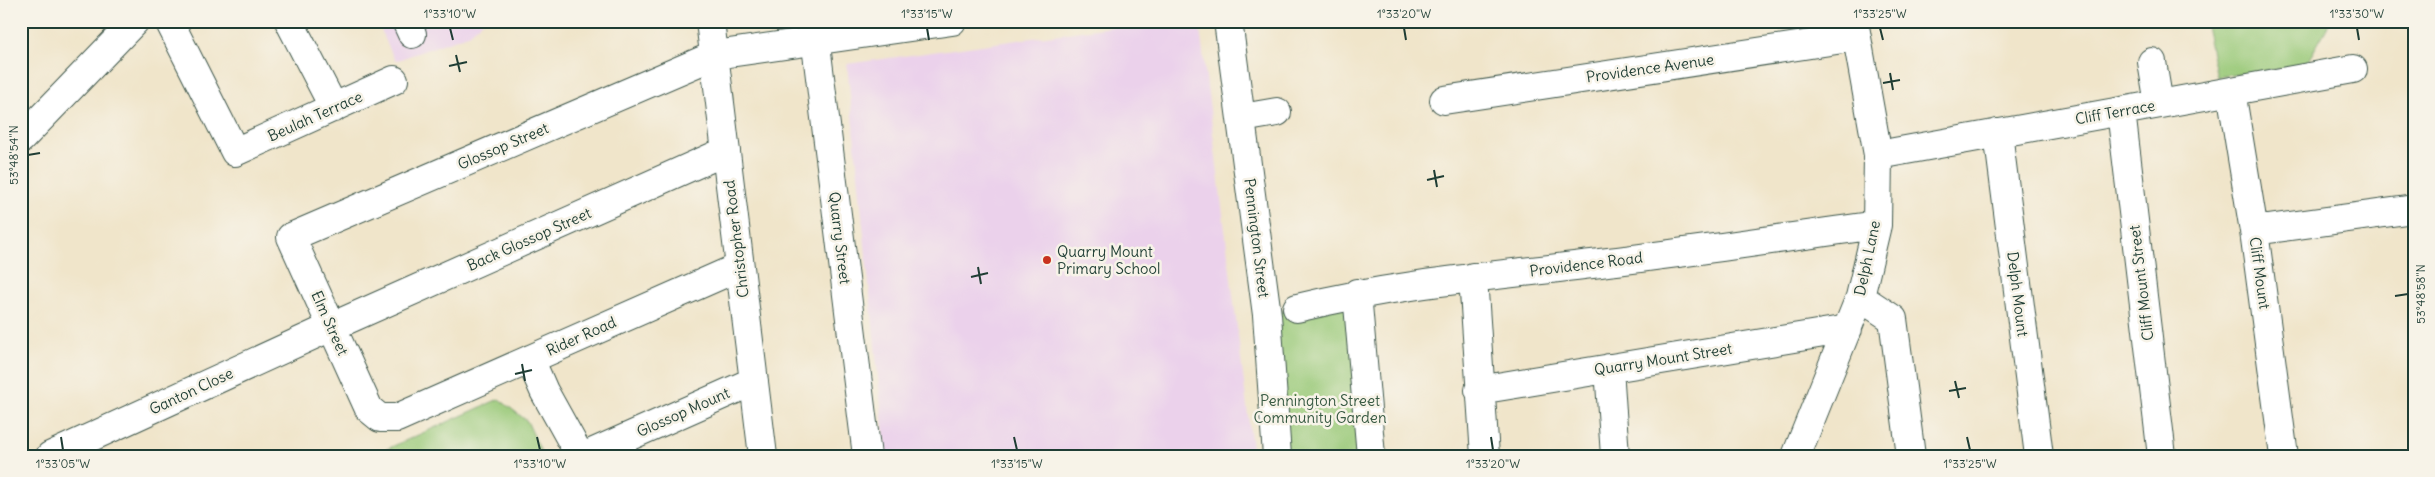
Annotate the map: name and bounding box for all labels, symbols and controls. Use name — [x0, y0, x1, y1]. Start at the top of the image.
text: 1°33'10"W — [424, 6, 476, 21]
text: 1°33'15"W — [901, 6, 953, 21]
text: 1°33'20"W — [1377, 6, 1431, 21]
text: 1°33'25"W — [1853, 6, 1907, 21]
text: 1°33'30"W — [2330, 6, 2384, 21]
street label: Providence Avenue — [1585, 50, 1715, 86]
street label: Beulah Terrace — [265, 87, 365, 145]
street label: Cliff Terrace — [2074, 96, 2156, 128]
street label: Glossop Street — [455, 118, 551, 174]
text: 53°48'54"N — [6, 125, 21, 185]
street label: Pennington Street — [1240, 177, 1274, 299]
street label: Christopher Road — [719, 179, 753, 299]
street label: Quarry Street — [825, 191, 855, 285]
street label: Back Glossop Street — [464, 203, 594, 275]
street label: Delph Lane — [1850, 219, 1884, 297]
street label: Cliff Mount Street — [2124, 224, 2158, 342]
street label: Cliff Mount — [2246, 236, 2274, 310]
place label: Quarry Mount Primary School — [1057, 242, 1160, 278]
street label: Providence Road — [1528, 248, 1644, 280]
street label: Delph Mount — [2003, 250, 2033, 338]
marker: Quarry Mount Primary School — [1041, 254, 1053, 266]
text: 53°48'58"N — [2413, 264, 2428, 324]
street label: Elm Street — [307, 288, 353, 358]
street label: Rider Road — [543, 312, 619, 360]
street label: Quarry Mount Street — [1593, 339, 1733, 379]
street label: Ganton Close — [146, 363, 236, 419]
street label: Glossop Mount — [634, 383, 732, 441]
park label: Pennington Street Community Garden — [1253, 391, 1387, 427]
text: 1°33'05"W — [36, 456, 90, 471]
text: 1°33'10"W — [514, 456, 566, 471]
text: 1°33'15"W — [991, 456, 1043, 471]
text: 1°33'20"W — [1466, 456, 1520, 471]
text: 1°33'25"W — [1943, 456, 1997, 471]

